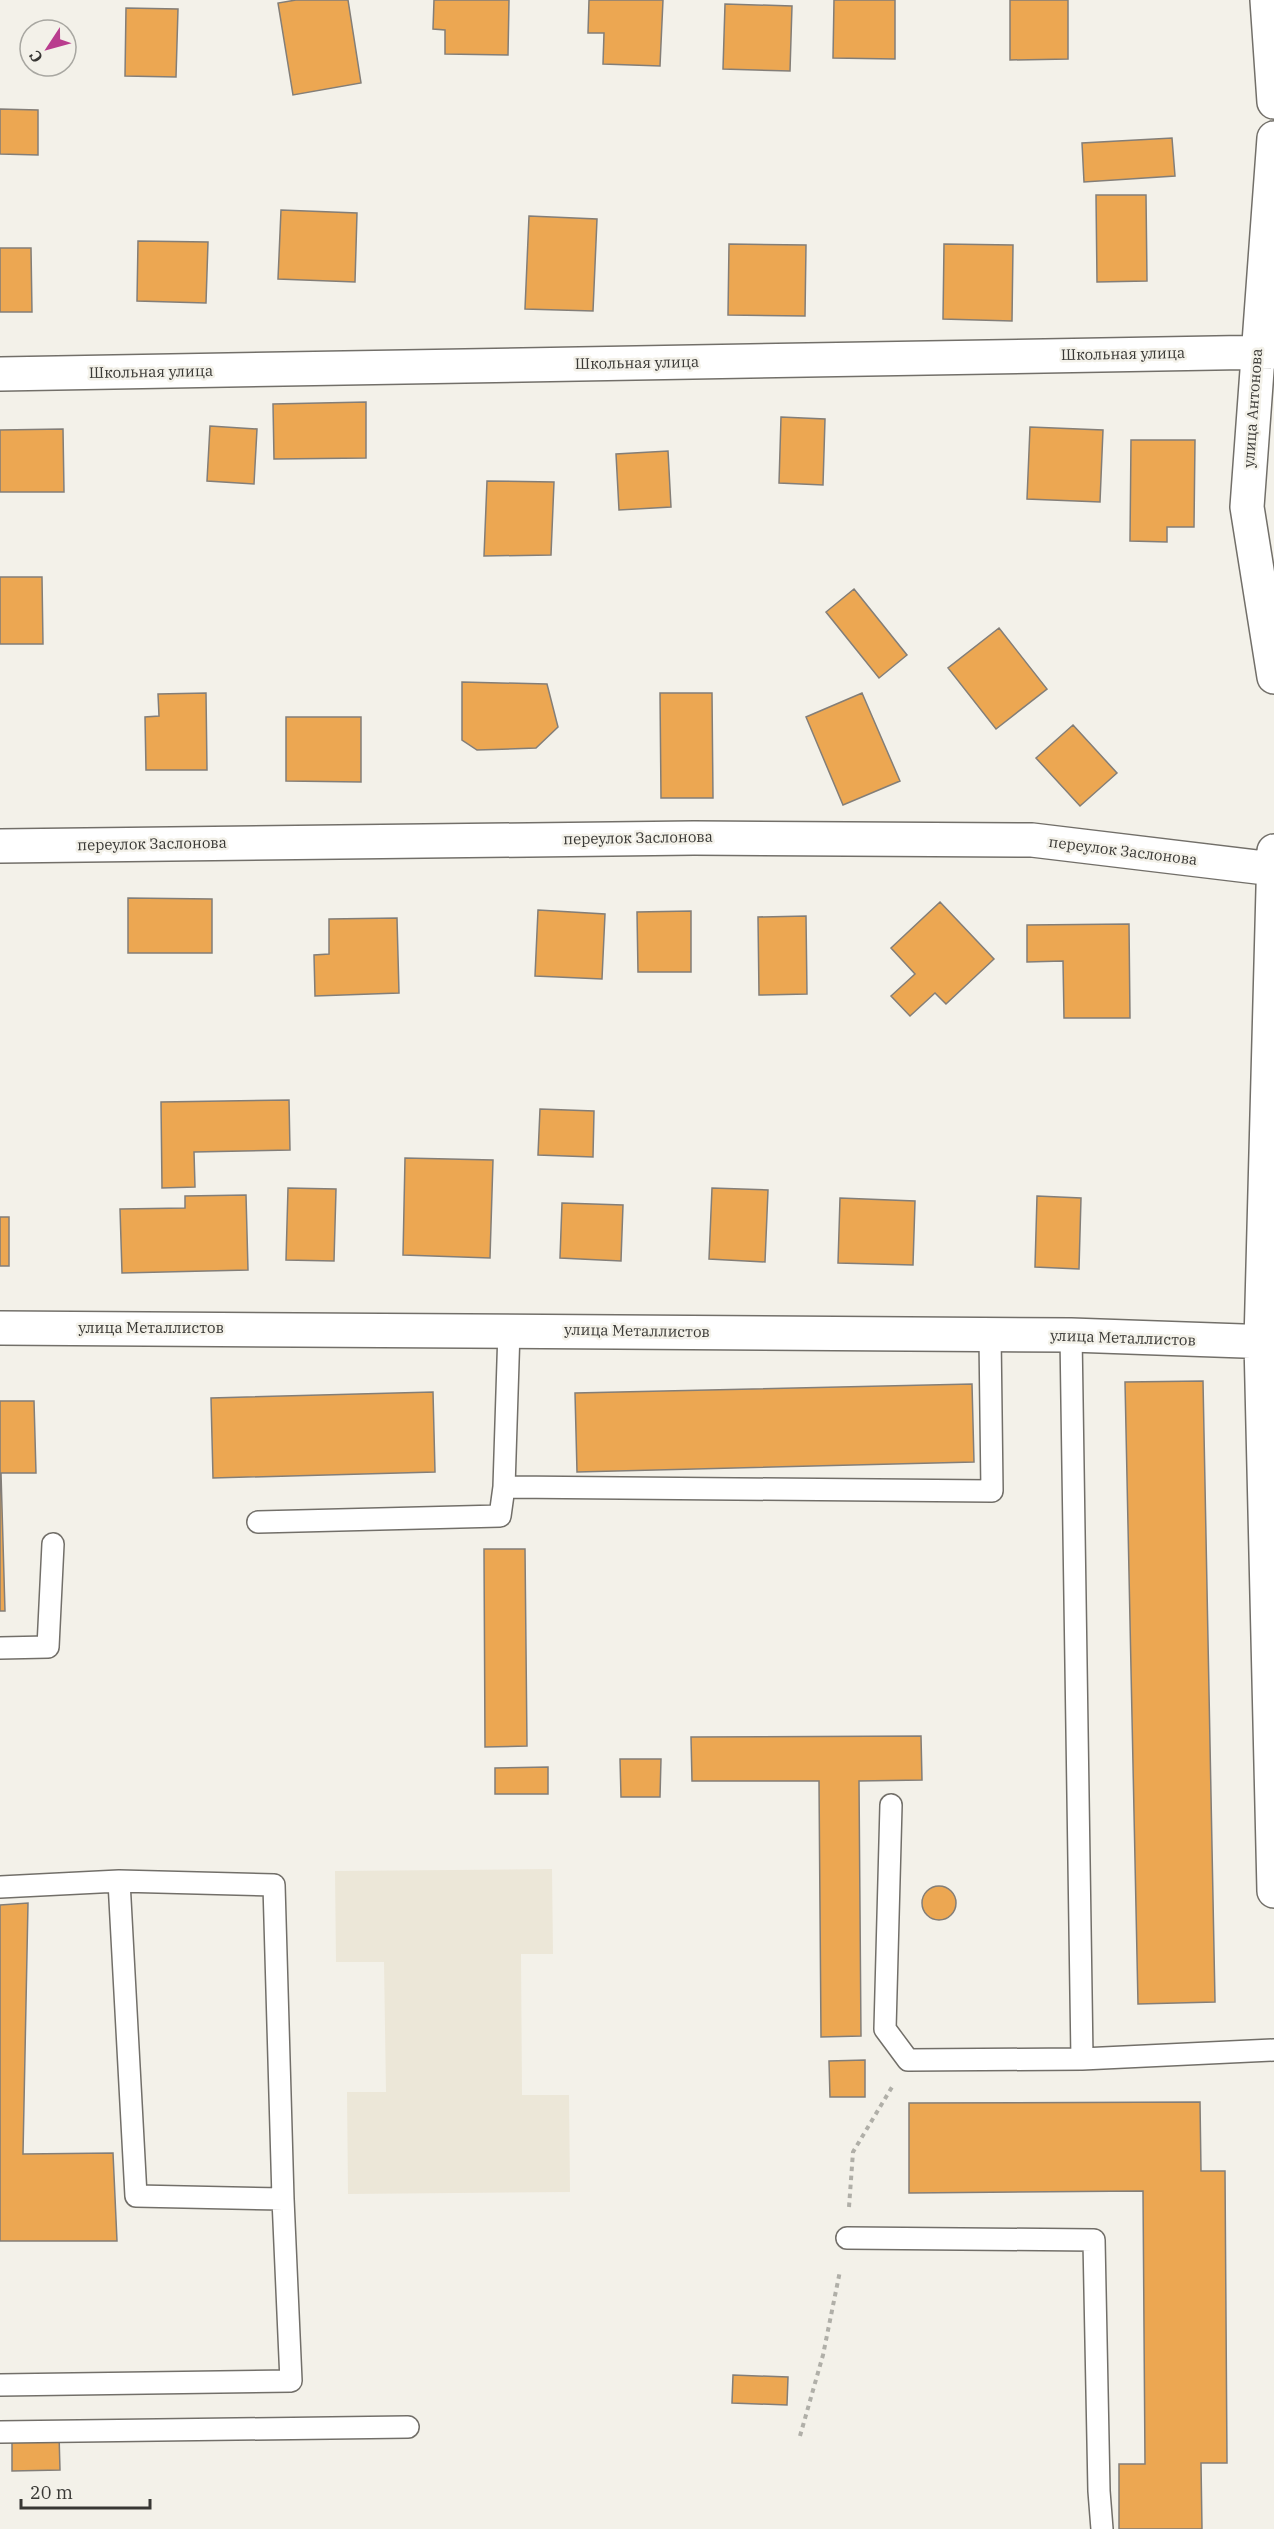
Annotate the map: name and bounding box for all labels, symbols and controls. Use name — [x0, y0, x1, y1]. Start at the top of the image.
north arrow — [18, 18, 78, 78]
text: С — [25, 47, 47, 67]
street label: Школьная улица — [1061, 343, 1185, 364]
street label: улица Антонова — [1239, 348, 1266, 468]
street label: Школьная улица — [575, 352, 699, 373]
street label: Школьная улица — [89, 361, 213, 382]
street label: переулок Заслонова — [563, 827, 713, 848]
street label: переулок Заслонова — [1048, 832, 1199, 869]
street label: переулок Заслонова — [77, 833, 227, 854]
street label: улица Металлистов — [78, 1318, 224, 1337]
street label: улица Металлистов — [564, 1320, 710, 1341]
street label: улица Металлистов — [1050, 1325, 1196, 1350]
scale bar — [21, 2472, 150, 2510]
text: 20 m — [30, 2481, 73, 2504]

